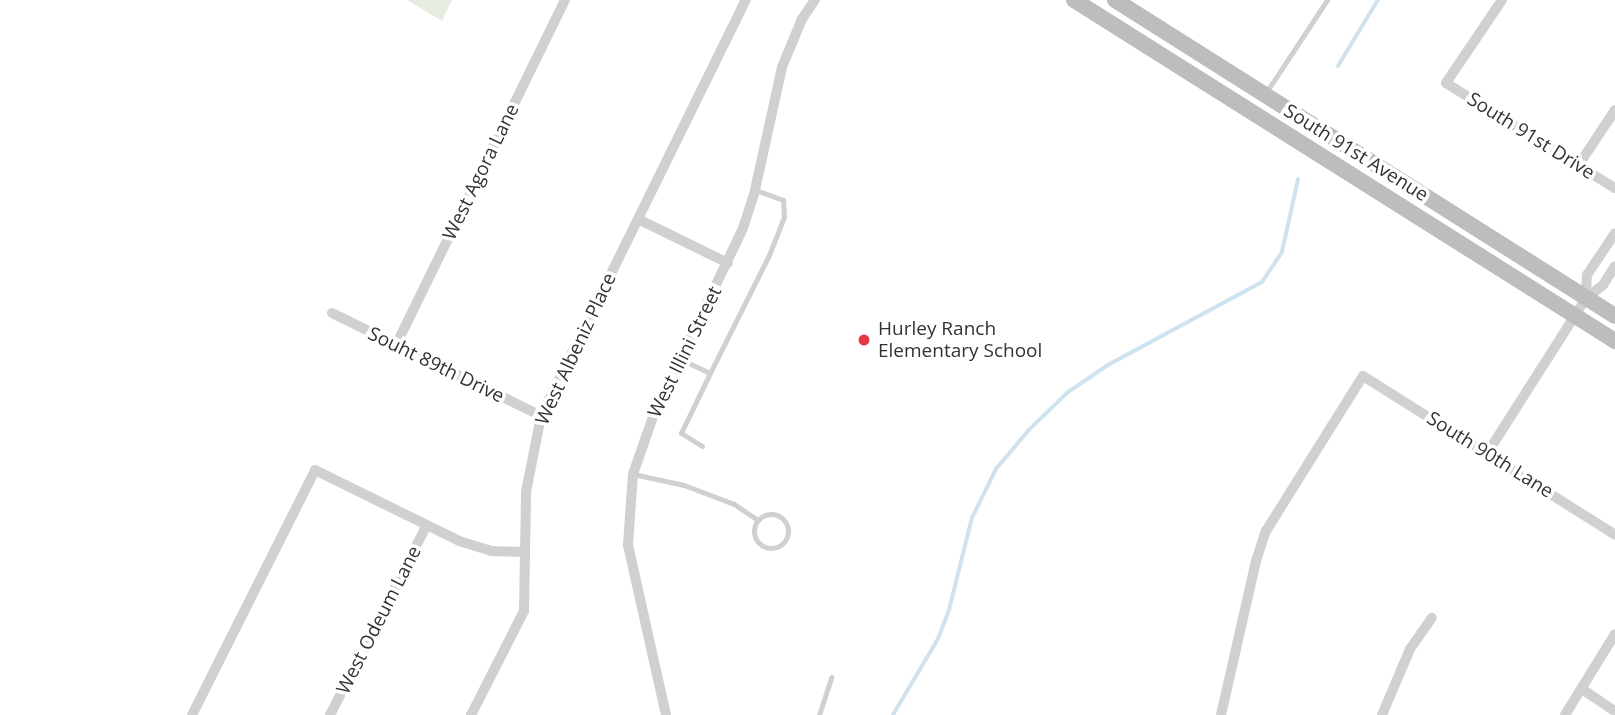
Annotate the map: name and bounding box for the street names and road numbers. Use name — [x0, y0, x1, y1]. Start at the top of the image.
street label: South 91st Drive — [1463, 88, 1599, 184]
street label: South 91st Avenue — [1280, 99, 1432, 207]
street label: West Agora Lane — [438, 100, 524, 244]
street label: West Albeniz Place — [531, 269, 621, 429]
street label: West Illini Street — [643, 283, 727, 421]
street label: Souht 89th Drive — [364, 322, 508, 408]
street label: South 90th Lane — [1423, 407, 1557, 503]
street label: West Odeum Lane — [332, 542, 426, 698]

